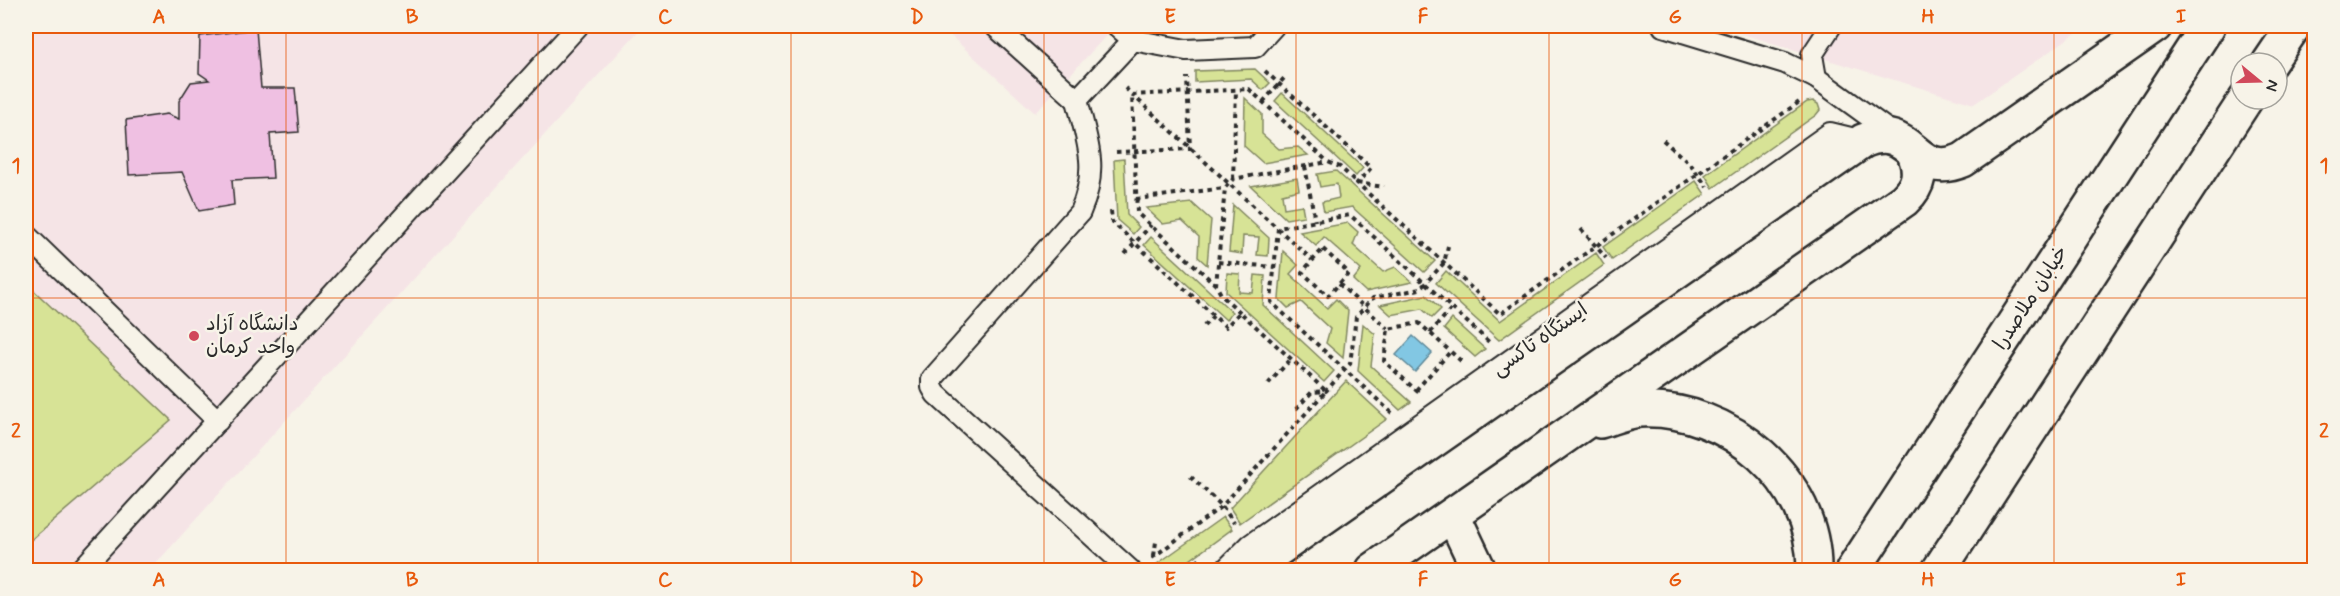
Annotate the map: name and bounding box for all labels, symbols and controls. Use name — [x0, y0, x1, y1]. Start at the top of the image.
text: A — [152, 4, 166, 31]
text: B — [406, 4, 419, 31]
text: C — [658, 4, 673, 31]
text: D — [910, 4, 924, 31]
text: E — [1164, 4, 1176, 31]
text: F — [1418, 4, 1429, 31]
text: G — [1668, 4, 1682, 31]
text: H — [1921, 4, 1935, 31]
text: I — [2176, 4, 2186, 31]
north arrow — [2229, 51, 2289, 111]
text: N — [2260, 77, 2283, 94]
text: 1 — [12, 153, 20, 180]
text: 1 — [2320, 153, 2328, 180]
street label: خیابان ملاصدرا — [1987, 241, 2075, 355]
street label: ایستگاه تاکسی — [1487, 297, 1593, 383]
place label: دانشگاه آزاد واحد کرمان — [206, 311, 298, 361]
marker: دانشگاه آزاد واحد کرمان — [187, 329, 201, 343]
text: 2 — [11, 418, 21, 445]
text: 2 — [2319, 418, 2329, 445]
text: A — [152, 567, 166, 594]
text: B — [406, 567, 419, 594]
text: C — [658, 567, 673, 594]
text: D — [910, 567, 924, 594]
text: E — [1164, 567, 1176, 594]
text: F — [1418, 567, 1429, 594]
text: G — [1668, 567, 1682, 594]
text: H — [1921, 567, 1935, 594]
text: I — [2176, 567, 2186, 594]

